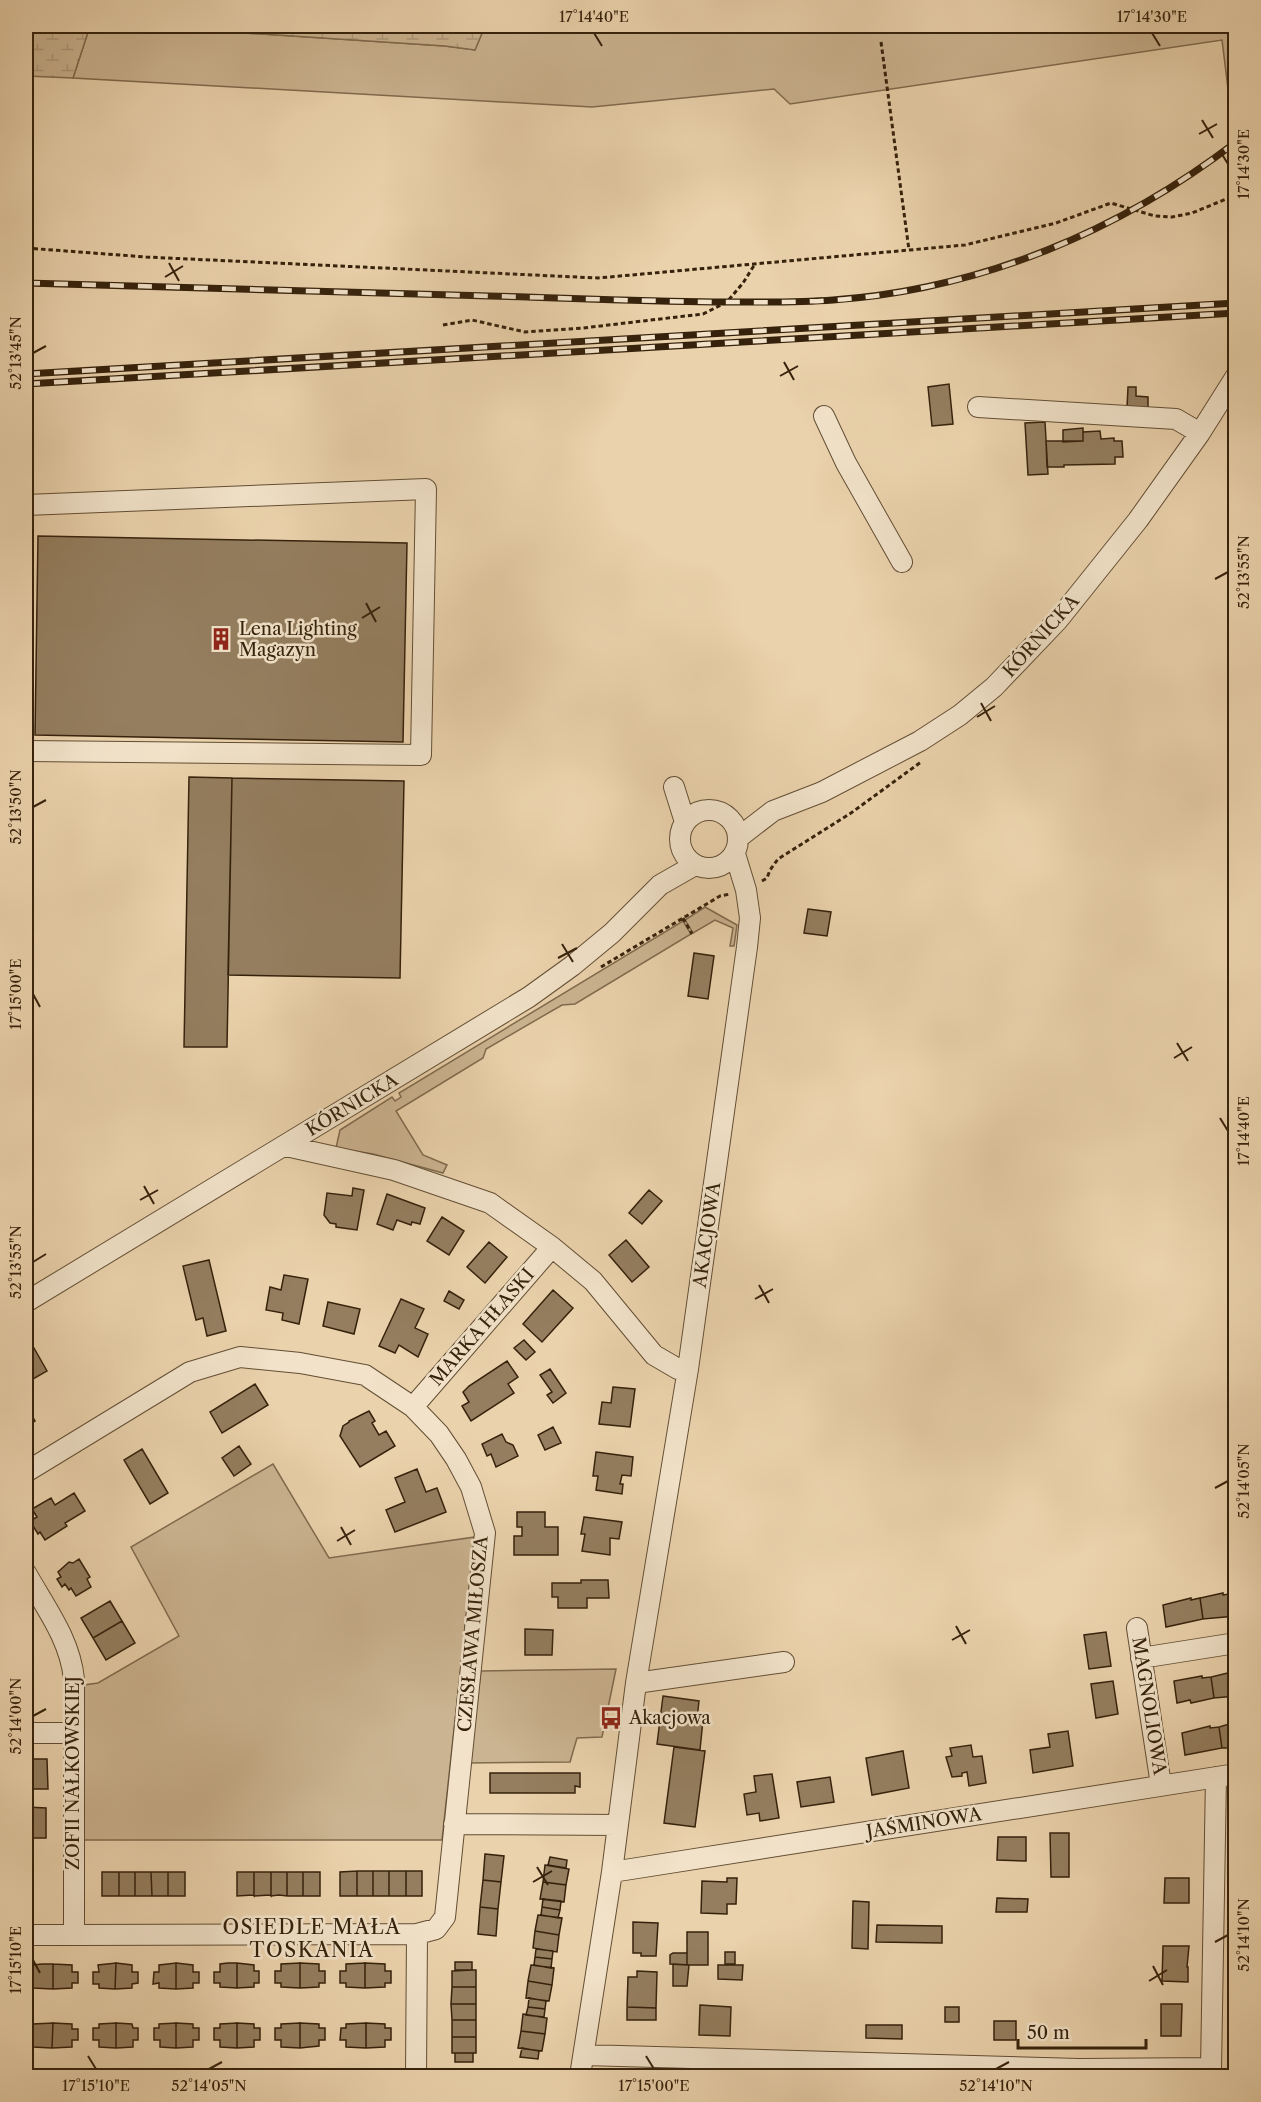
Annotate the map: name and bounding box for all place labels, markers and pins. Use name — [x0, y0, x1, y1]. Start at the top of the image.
place label: Lena Lighting Magazyn — [239, 618, 357, 661]
building icon: Lena Lighting Magazyn — [208, 626, 234, 652]
bus stop icon: Akacjowa — [598, 1705, 624, 1731]
place label: Akacjowa — [628, 1707, 711, 1729]

